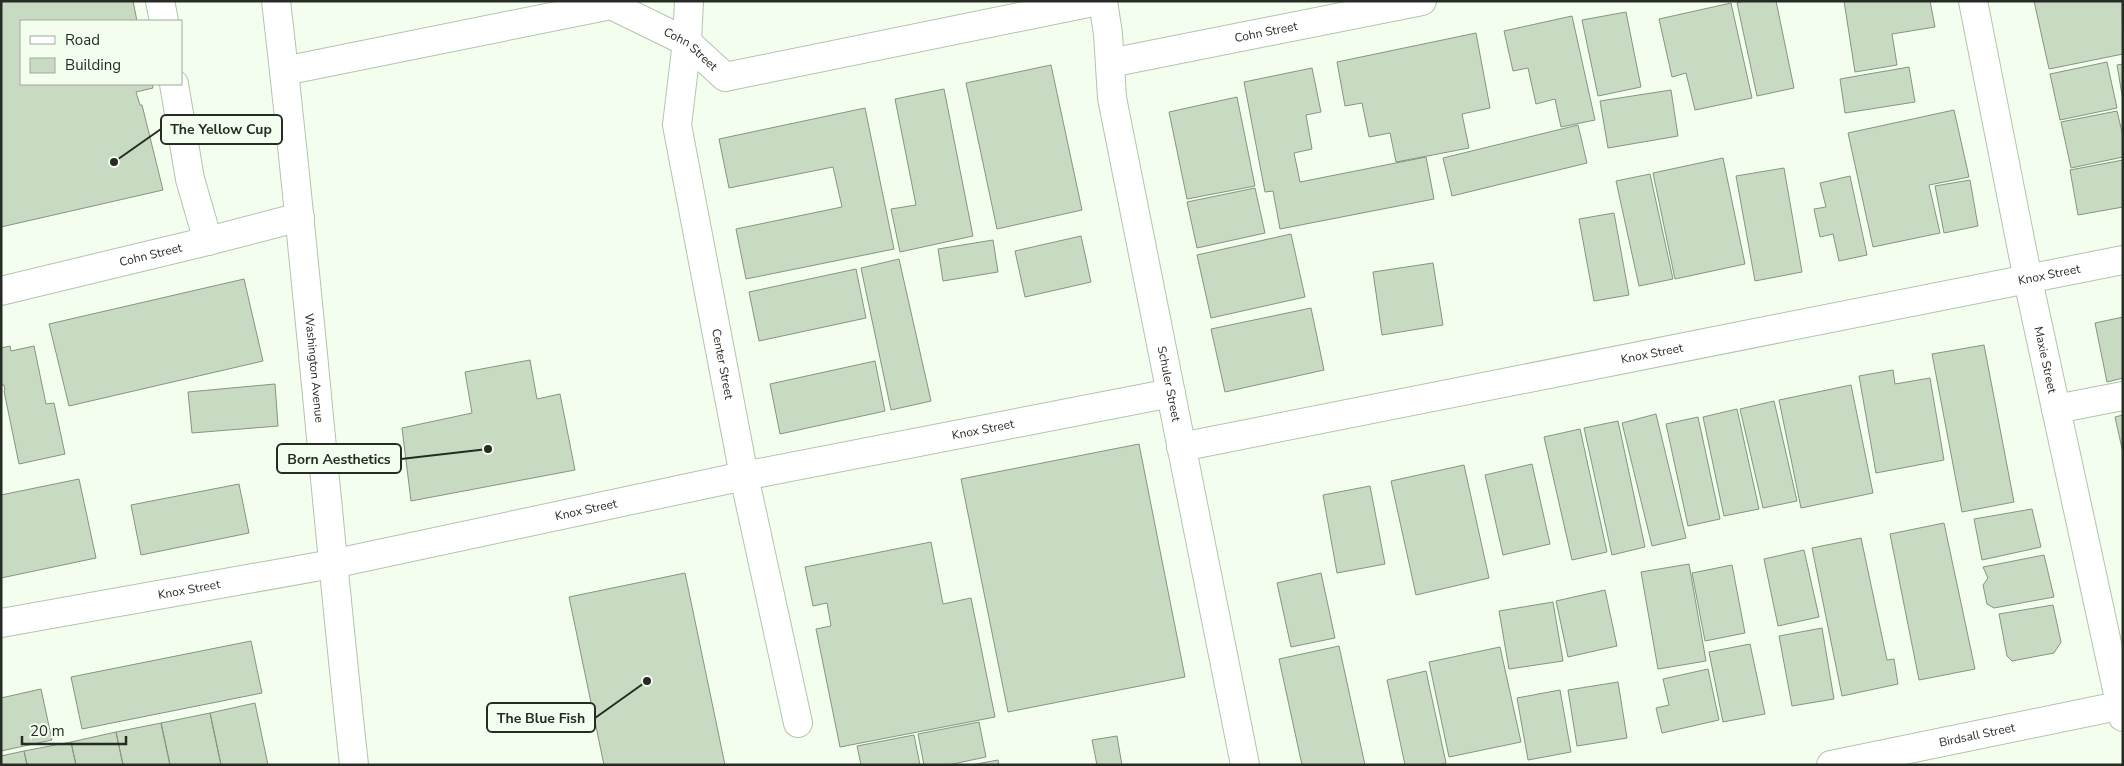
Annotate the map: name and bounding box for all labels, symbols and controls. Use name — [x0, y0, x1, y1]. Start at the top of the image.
street label: Cohn Street — [1233, 18, 1300, 46]
legend — [20, 20, 182, 85]
street label: Cohn Street — [661, 24, 722, 75]
text: Road — [65, 30, 100, 50]
text: Building — [65, 55, 121, 75]
callout: The Yellow Cup — [161, 115, 282, 144]
text: The Yellow Cup — [170, 120, 272, 139]
street label: Cohn Street — [118, 239, 184, 270]
street label: Knox Street — [2017, 261, 2082, 289]
street label: Washington Avenue — [301, 313, 328, 423]
street label: Maxie Street — [2030, 325, 2061, 395]
street label: Center Street — [708, 327, 737, 401]
street label: Knox Street — [1619, 339, 1685, 368]
street label: Schuler Street — [1154, 345, 1184, 424]
street label: Knox Street — [951, 416, 1016, 443]
callout: Born Aesthetics — [277, 444, 401, 473]
text: Born Aesthetics — [287, 450, 391, 469]
street label: Knox Street — [554, 495, 619, 524]
street label: Knox Street — [157, 576, 222, 603]
callout: The Blue Fish — [487, 703, 595, 732]
text: The Blue Fish — [497, 709, 585, 728]
scale bar — [22, 714, 126, 746]
street label: Birdsall Street — [1937, 719, 2017, 751]
text: 20 m — [30, 721, 65, 741]

